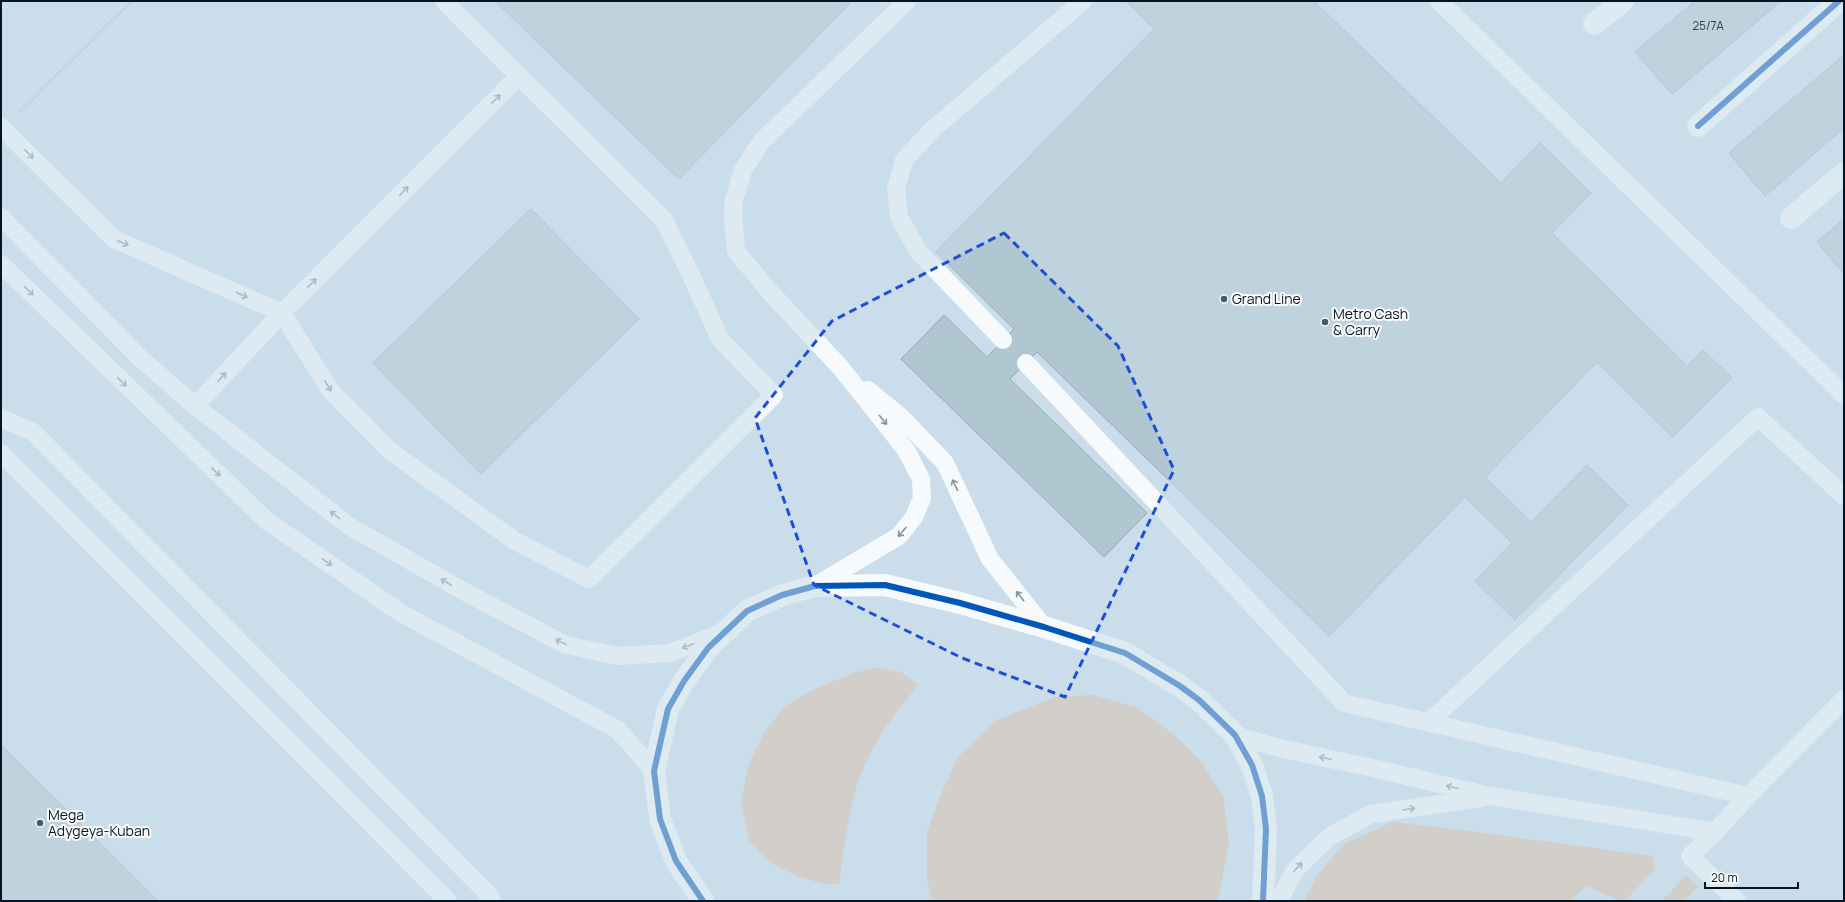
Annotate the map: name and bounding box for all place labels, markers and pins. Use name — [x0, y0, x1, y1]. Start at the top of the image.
place label: Grand Line — [1232, 289, 1301, 308]
marker: Grand Line — [1219, 294, 1229, 304]
place label: Metro Cash & Carry — [1333, 304, 1408, 339]
marker: Metro Cash & Carry — [1320, 317, 1330, 327]
place label: Mega Adygeya-Kuban — [48, 805, 150, 840]
marker: Mega Adygeya-Kuban — [35, 818, 45, 828]

